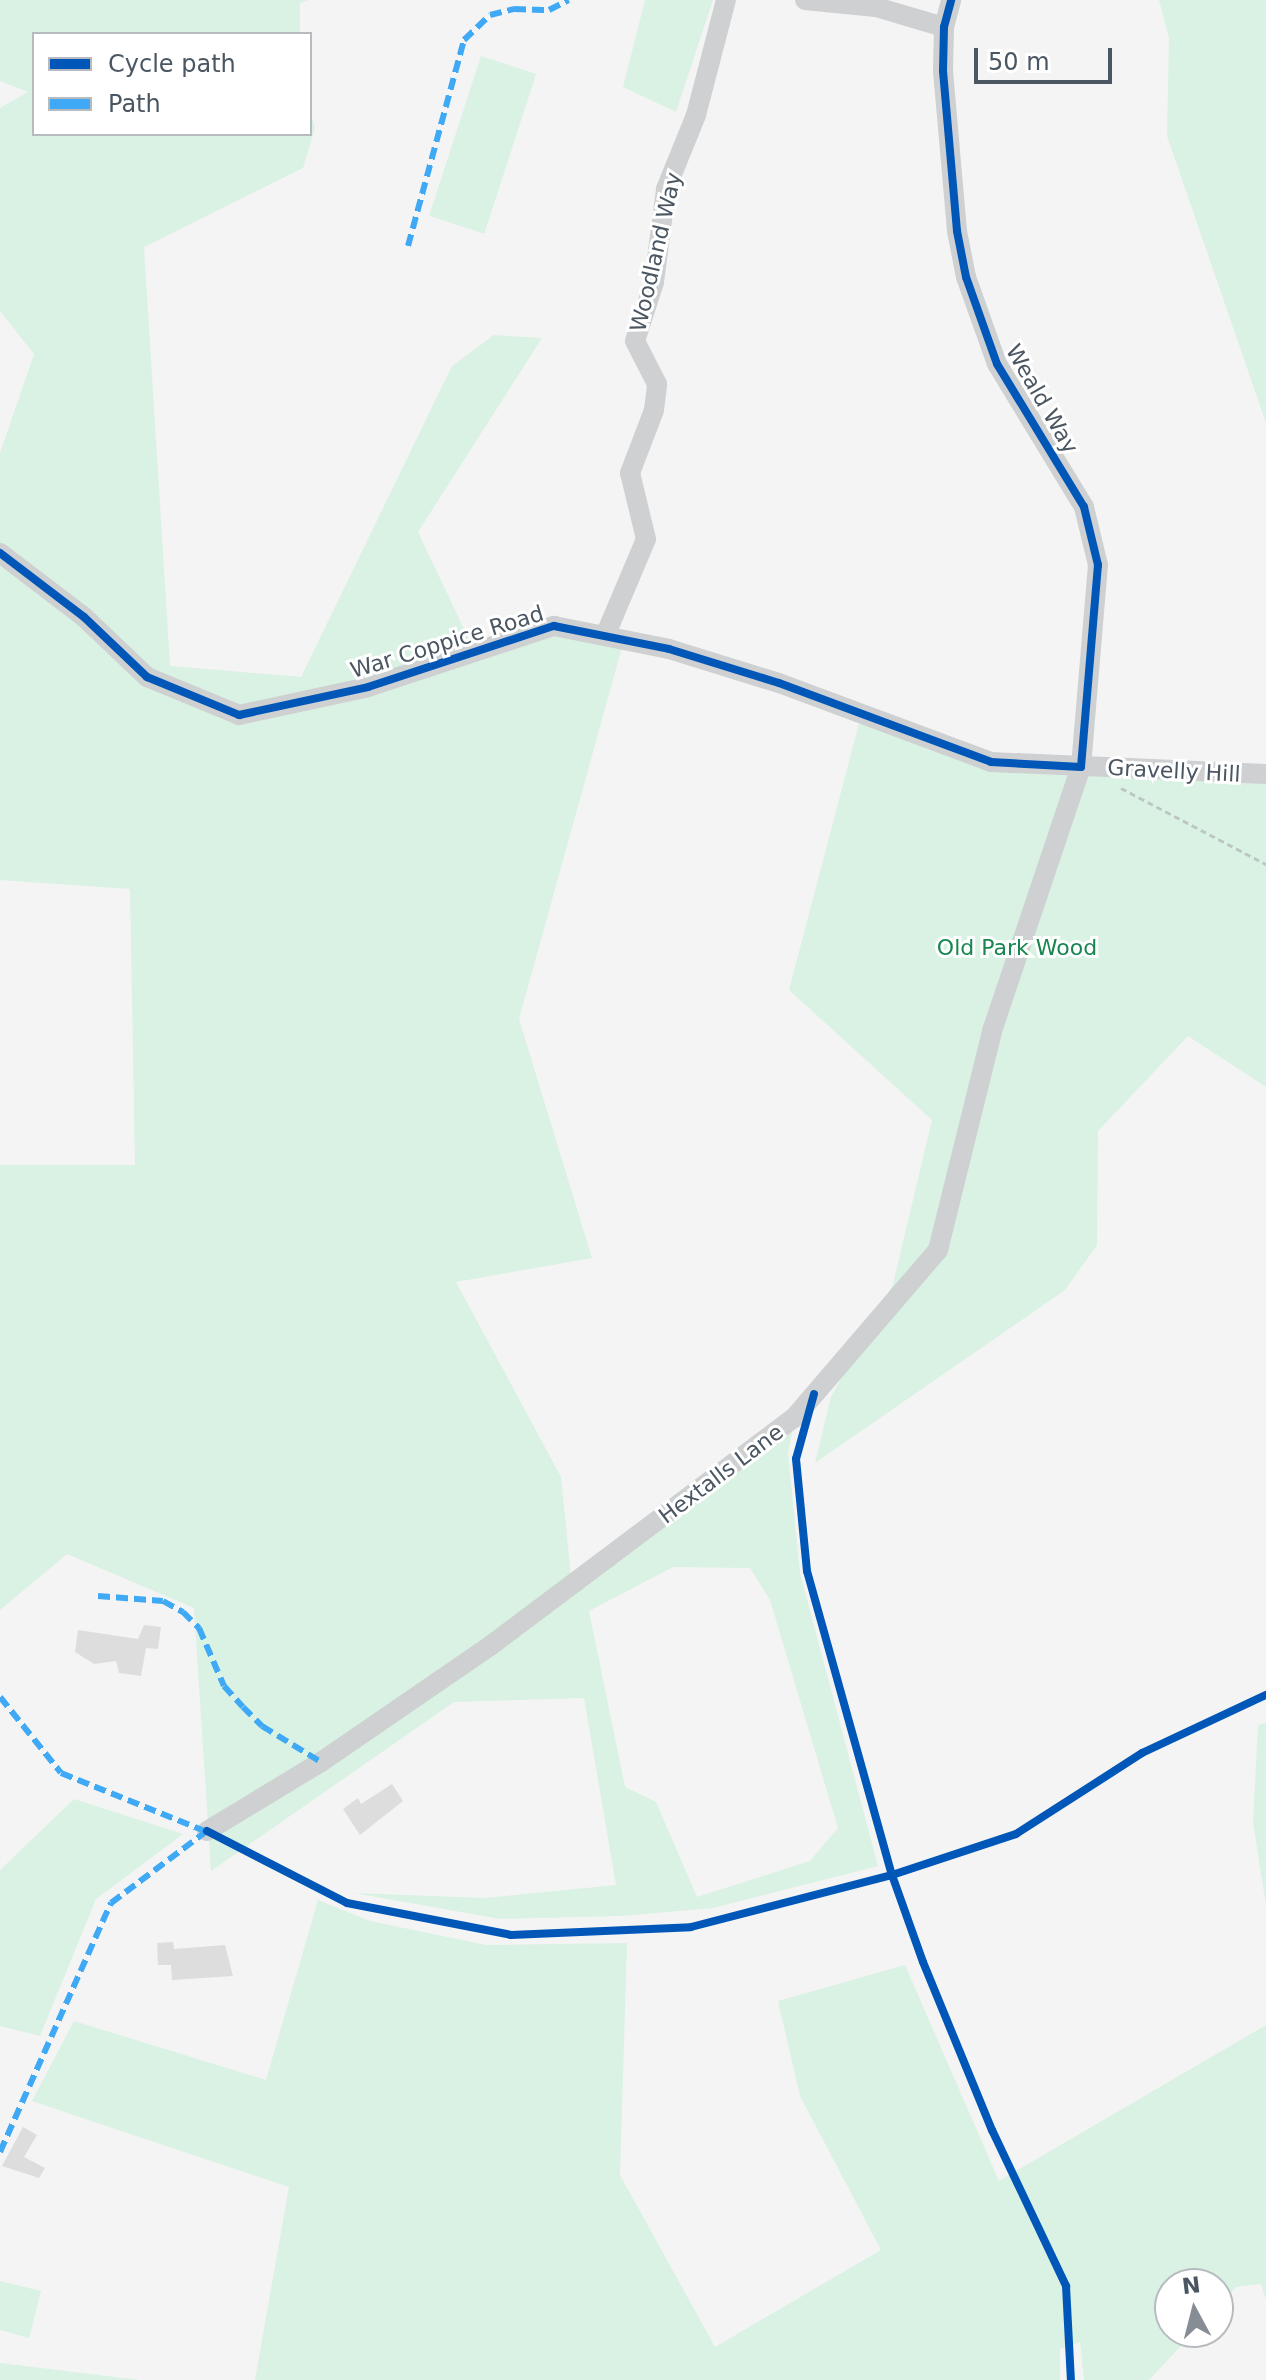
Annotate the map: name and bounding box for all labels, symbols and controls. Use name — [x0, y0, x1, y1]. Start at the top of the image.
legend — [32, 32, 312, 136]
scale bar — [978, 32, 1116, 82]
text: 50 m — [988, 48, 1050, 76]
text: Cycle path — [108, 50, 236, 78]
text: Path — [108, 90, 161, 118]
street label: Woodland Way — [625, 170, 687, 334]
street label: Weald Way — [1000, 340, 1084, 458]
street label: War Coppice Road — [347, 600, 547, 684]
street label: Gravelly Hill — [1107, 754, 1241, 788]
park label: Old Park Wood — [937, 935, 1097, 961]
street label: Hextalls Lane — [654, 1419, 788, 1529]
north arrow — [1154, 2268, 1234, 2348]
text: N — [1181, 2272, 1202, 2299]

